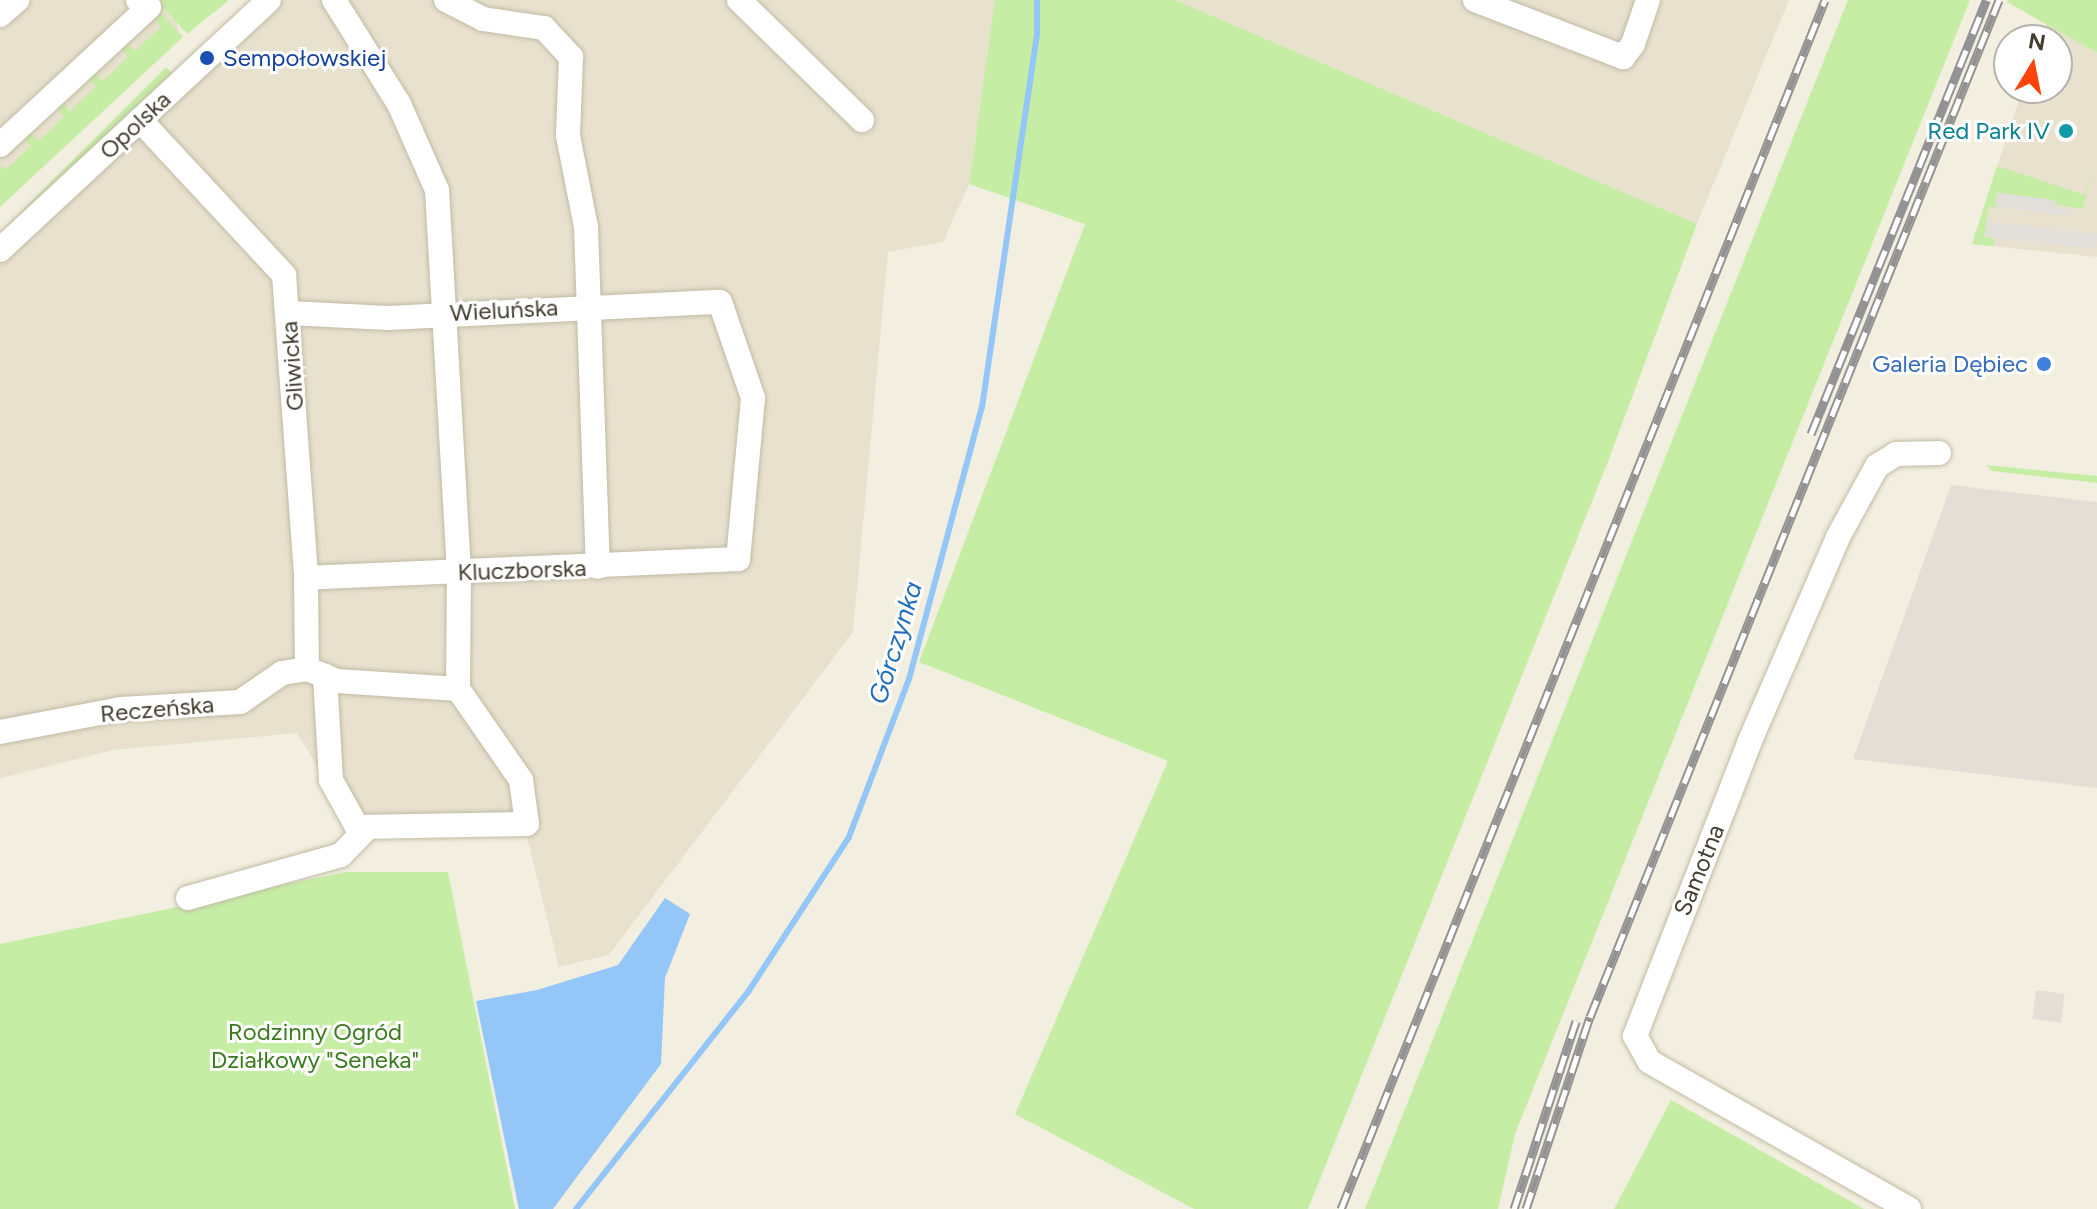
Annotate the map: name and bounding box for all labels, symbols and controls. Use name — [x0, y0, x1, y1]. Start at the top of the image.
north arrow — [1993, 24, 2073, 104]
text: N — [2026, 27, 2048, 57]
place label: Sempołowskiej — [223, 44, 387, 72]
marker: Sempołowskiej — [198, 49, 216, 67]
street label: Opolska — [93, 85, 177, 165]
place label: Red Park IV — [1927, 117, 2050, 145]
marker: Red Park IV — [2057, 122, 2075, 140]
street label: Wieluńska — [449, 293, 559, 327]
street label: Gliwicka — [274, 320, 310, 412]
place label: Galeria Dębiec — [1872, 350, 2028, 378]
marker: Galeria Dębiec — [2035, 355, 2053, 373]
street label: Kluczborska — [457, 553, 587, 587]
water label: Górczynka — [863, 578, 929, 708]
street label: Reczeńska — [99, 690, 215, 728]
street label: Samotna — [1668, 820, 1730, 920]
park label: Rodzinny Ogród Działkowy "Seneka" — [211, 1018, 419, 1074]

